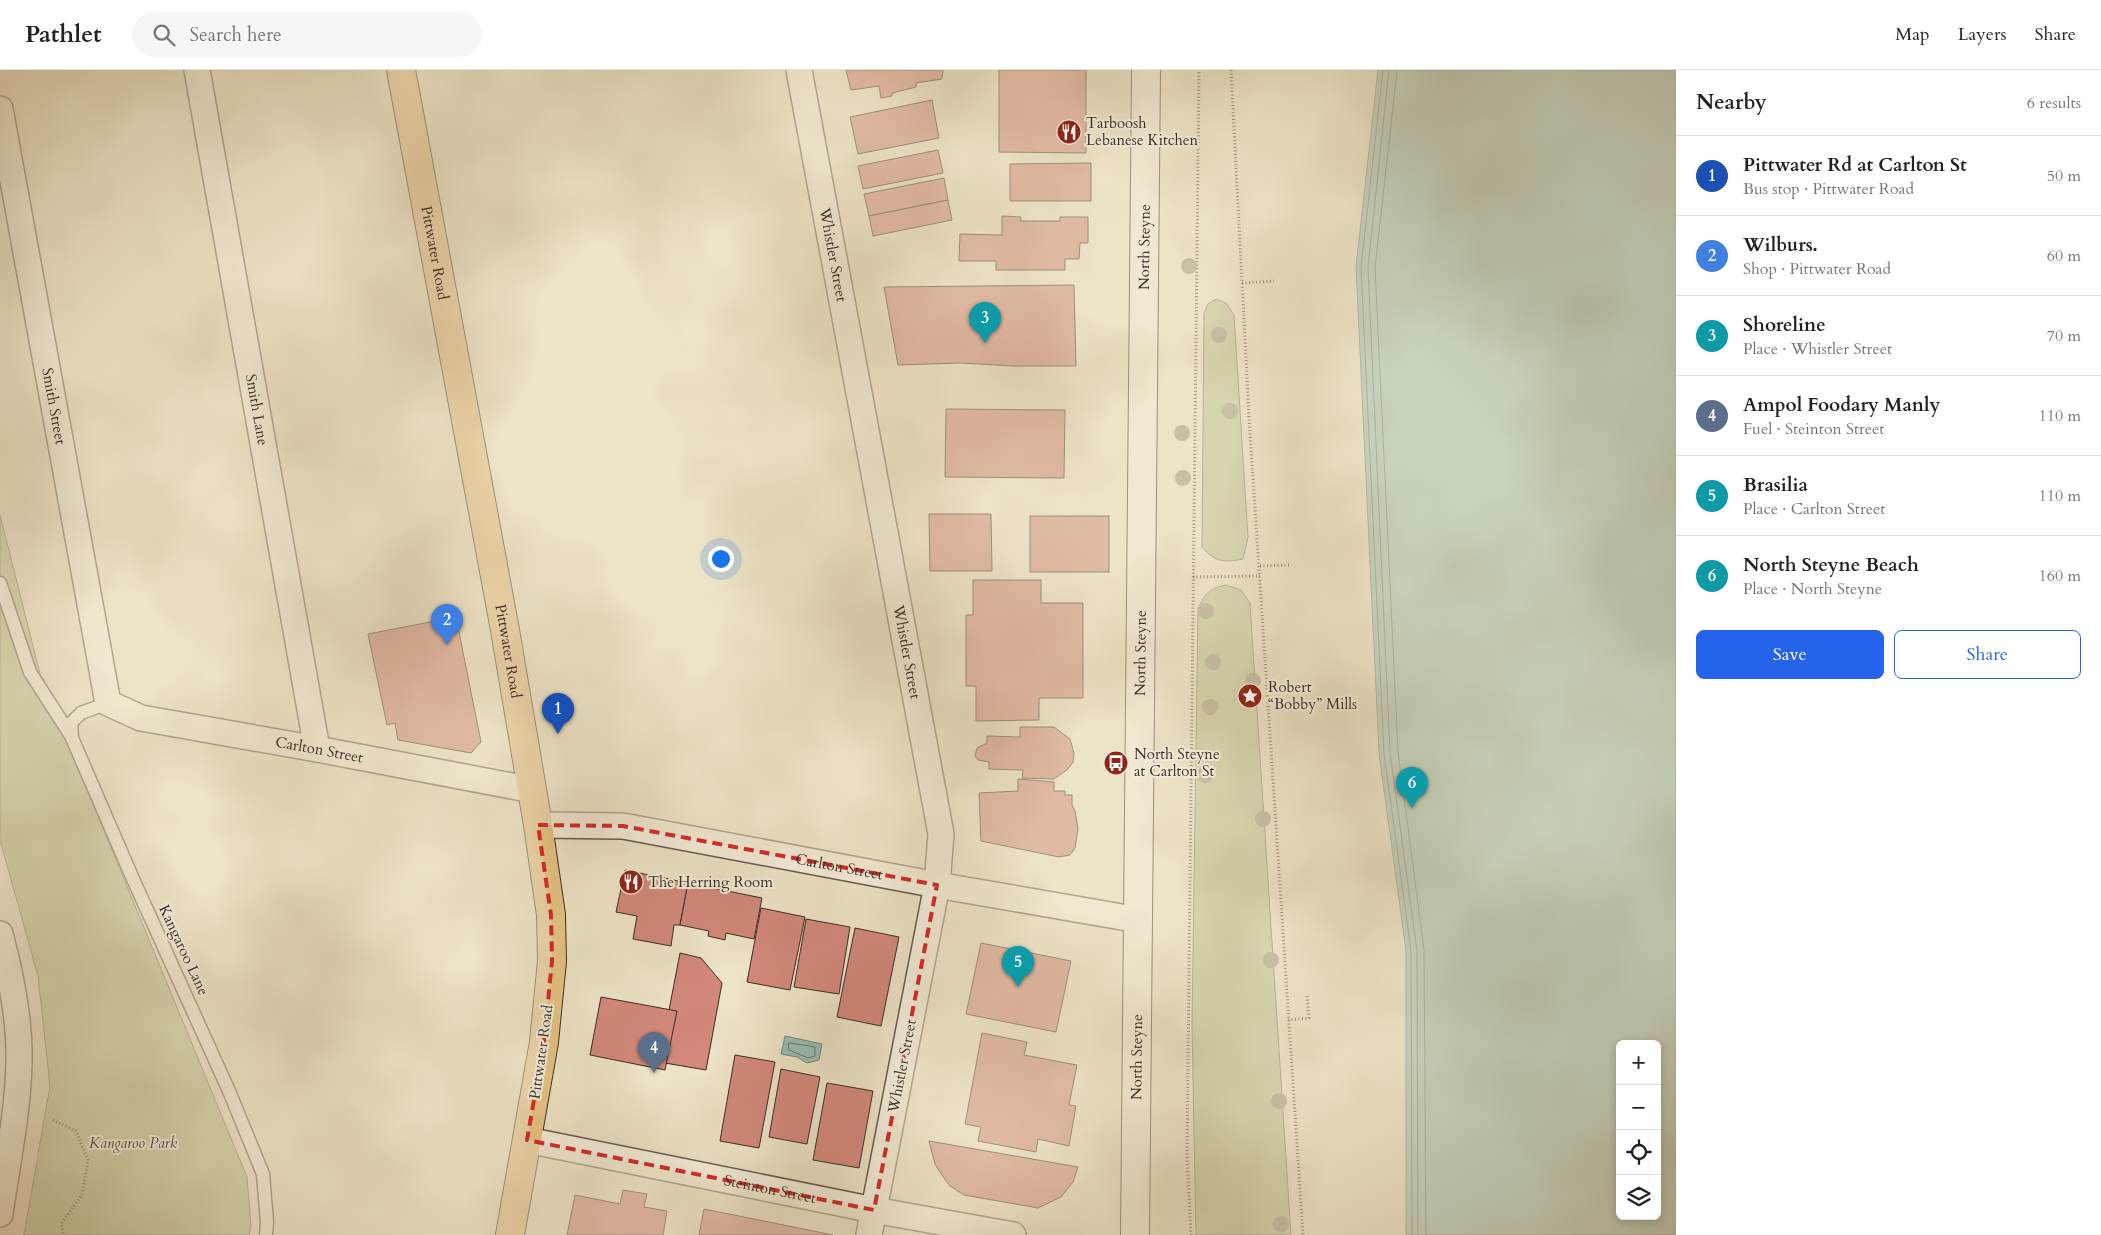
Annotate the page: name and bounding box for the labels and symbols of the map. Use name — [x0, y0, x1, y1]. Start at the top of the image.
place label: Tarboosh Lebanese Kitchen — [1086, 113, 1199, 150]
restaurant icon: Tarboosh Lebanese Kitchen — [1056, 119, 1082, 145]
street label: Pittwater Road — [416, 204, 453, 302]
street label: North Steyne — [1134, 204, 1155, 290]
street label: Whistler Street — [815, 205, 852, 304]
pin: 3 — [969, 302, 1001, 343]
street label: Smith Street — [37, 366, 71, 446]
street label: Smith Lane — [241, 372, 273, 447]
your location — [708, 546, 734, 572]
street label: Pittwater Road — [490, 602, 526, 700]
street label: Whistler Street — [888, 602, 926, 701]
pin: 2 — [431, 604, 463, 645]
street label: North Steyne — [1130, 610, 1151, 696]
place label: Robert “Bobby” Mills — [1268, 677, 1357, 714]
place icon: Robert “Bobby” Mills — [1237, 683, 1263, 709]
pin: 1 — [542, 693, 574, 734]
street label: Carlton Street — [274, 732, 365, 768]
place label: North Steyne at Carlton St — [1134, 744, 1220, 781]
bus stop icon: North Steyne at Carlton St — [1103, 750, 1129, 776]
pin: 6 — [1396, 767, 1428, 808]
street label: Carlton Street — [794, 849, 885, 885]
restaurant icon: The Herring Room — [618, 869, 644, 895]
place label: The Herring Room — [648, 872, 773, 892]
street label: Kangaroo Lane — [154, 902, 214, 999]
pin: 5 — [1002, 946, 1034, 987]
street label: Pittwater Road — [524, 1004, 558, 1100]
street label: North Steyne — [1126, 1014, 1147, 1100]
street label: Whistler Street — [883, 1017, 921, 1116]
pin: 4 — [638, 1032, 670, 1073]
park label: Kangaroo Park — [89, 1133, 178, 1153]
street label: Steinton Street — [722, 1170, 818, 1208]

